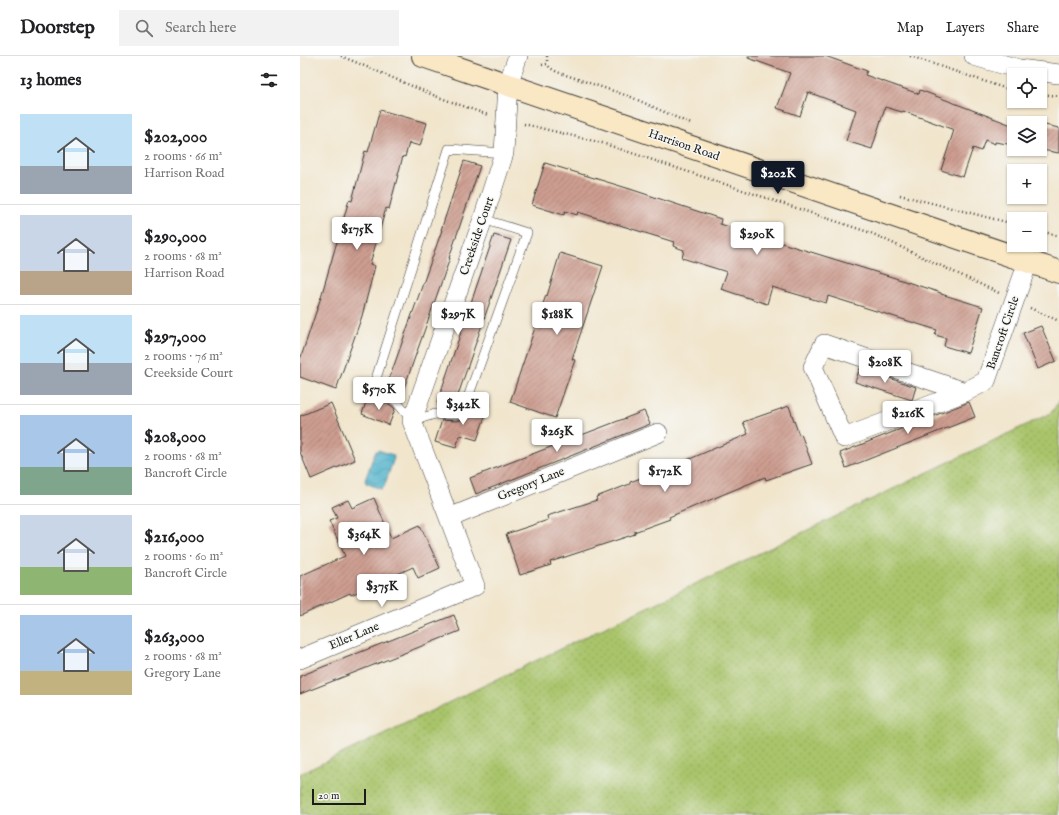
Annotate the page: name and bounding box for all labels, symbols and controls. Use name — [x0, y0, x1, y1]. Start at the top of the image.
search box — [119, 10, 399, 46]
text: Doorstep — [20, 16, 95, 40]
icon: search — [133, 17, 155, 39]
text: Search here — [165, 18, 236, 37]
text: Map — [897, 19, 924, 37]
text: Layers — [946, 19, 985, 37]
text: Share — [1007, 19, 1039, 37]
map controls — [1007, 68, 1047, 252]
button: locate — [1007, 68, 1047, 108]
icon: filters — [258, 69, 280, 91]
text: 13 homes — [20, 70, 81, 91]
button: layers — [1007, 116, 1047, 156]
street label: Harrison Road — [646, 126, 722, 164]
text: $202,000 — [144, 127, 207, 148]
icon: home — [52, 130, 100, 178]
text: 2 rooms · 66 m² — [144, 148, 222, 165]
pin: $202K — [750, 161, 806, 195]
button: + — [1007, 164, 1047, 204]
text: Harrison Road — [144, 165, 225, 182]
text: $202K — [760, 165, 796, 182]
street label: Creekside Court — [457, 195, 497, 277]
button: − — [1007, 212, 1047, 252]
pin: $175K — [329, 217, 385, 251]
text: $175K — [341, 221, 373, 238]
pin: $290K — [729, 222, 785, 256]
text: $290K — [740, 226, 774, 243]
text: $290,000 — [144, 227, 207, 248]
icon: home — [52, 231, 100, 279]
text: 2 rooms · 68 m² — [144, 248, 222, 265]
text: Harrison Road — [144, 265, 225, 282]
street label: Bancroft Circle — [983, 294, 1023, 372]
pin: $297K — [430, 302, 486, 336]
pin: $188K — [529, 302, 585, 336]
text: $297K — [441, 306, 475, 323]
text: $188K — [541, 306, 573, 323]
text: $297,000 — [144, 327, 206, 348]
icon: home — [52, 331, 100, 379]
text: 2 rooms · 76 m² — [144, 348, 223, 365]
pin: $208K — [857, 350, 913, 384]
text: $208K — [868, 354, 902, 371]
text: Creekside Court — [144, 365, 233, 382]
pin: $570K — [351, 377, 407, 411]
text: $570K — [362, 381, 396, 398]
pin: $342K — [435, 392, 491, 426]
text: $342K — [446, 396, 480, 413]
pin: $216K — [880, 401, 936, 435]
text: $216K — [891, 405, 925, 422]
pin: $263K — [529, 419, 585, 453]
text: $263K — [540, 423, 574, 440]
text: $208,000 — [144, 427, 206, 448]
icon: home — [52, 431, 100, 479]
text: 2 rooms · 68 m² — [144, 448, 222, 465]
pin: $172K — [637, 459, 693, 493]
text: $172K — [648, 463, 682, 480]
street label: Gregory Lane — [495, 464, 567, 504]
text: Bancroft Circle — [144, 465, 227, 482]
pin: $364K — [336, 522, 392, 556]
text: $364K — [347, 526, 381, 543]
text: $216,000 — [144, 527, 204, 548]
icon: home — [52, 531, 100, 579]
text: 2 rooms · 60 m² — [144, 548, 223, 565]
text: Bancroft Circle — [144, 565, 227, 582]
pin: $375K — [354, 574, 410, 608]
text: $375K — [366, 578, 398, 595]
street label: Eller Lane — [327, 619, 382, 653]
text: $263,000 — [144, 627, 205, 648]
icon: home — [52, 631, 100, 679]
text: 2 rooms · 68 m² — [144, 648, 222, 665]
text: Gregory Lane — [144, 665, 221, 682]
scale bar — [312, 787, 366, 806]
text: 20 m — [318, 789, 339, 803]

